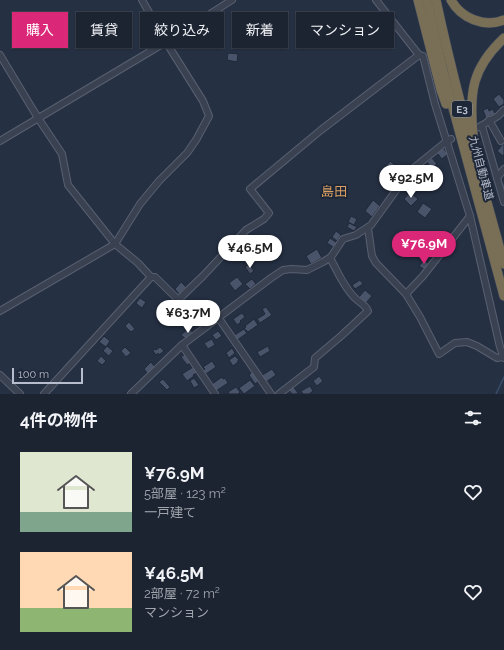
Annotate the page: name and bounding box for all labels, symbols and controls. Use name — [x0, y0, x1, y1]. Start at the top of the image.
chip: 購入 — [12, 12, 68, 48]
chip: 賃貸 — [76, 12, 132, 48]
chip: 絞り込み — [140, 12, 224, 48]
chip: 新着 — [232, 12, 288, 48]
chip: マンション — [296, 12, 394, 48]
road number: E3 — [452, 101, 472, 117]
street label: 九州自動車道 — [466, 134, 496, 202]
pin: ¥92.5M — [378, 165, 444, 199]
text: ¥92.5M — [388, 170, 434, 185]
district label: 島田 — [321, 184, 347, 199]
pin: ¥76.9M — [391, 231, 457, 265]
pin: ¥46.5M — [217, 235, 283, 269]
text: ¥76.9M — [401, 236, 447, 251]
text: ¥46.5M — [227, 240, 273, 255]
pin: ¥63.7M — [155, 300, 221, 334]
text: ¥63.7M — [165, 305, 211, 320]
scale bar — [12, 366, 83, 385]
text: 100 m — [18, 368, 49, 381]
icon: filters — [462, 407, 484, 429]
text: 4件の物件 — [20, 410, 98, 430]
text: ¥76.9M — [144, 463, 205, 483]
icon: home — [52, 468, 100, 516]
icon: heart — [462, 481, 484, 503]
text: 5部屋 · 123 m² — [144, 486, 226, 501]
text: 一戸建て — [144, 505, 196, 520]
text: ¥46.5M — [144, 563, 204, 583]
icon: home — [52, 568, 100, 616]
icon: heart — [462, 581, 484, 603]
text: 2部屋 · 72 m² — [144, 586, 220, 601]
text: マンション — [144, 605, 209, 620]

